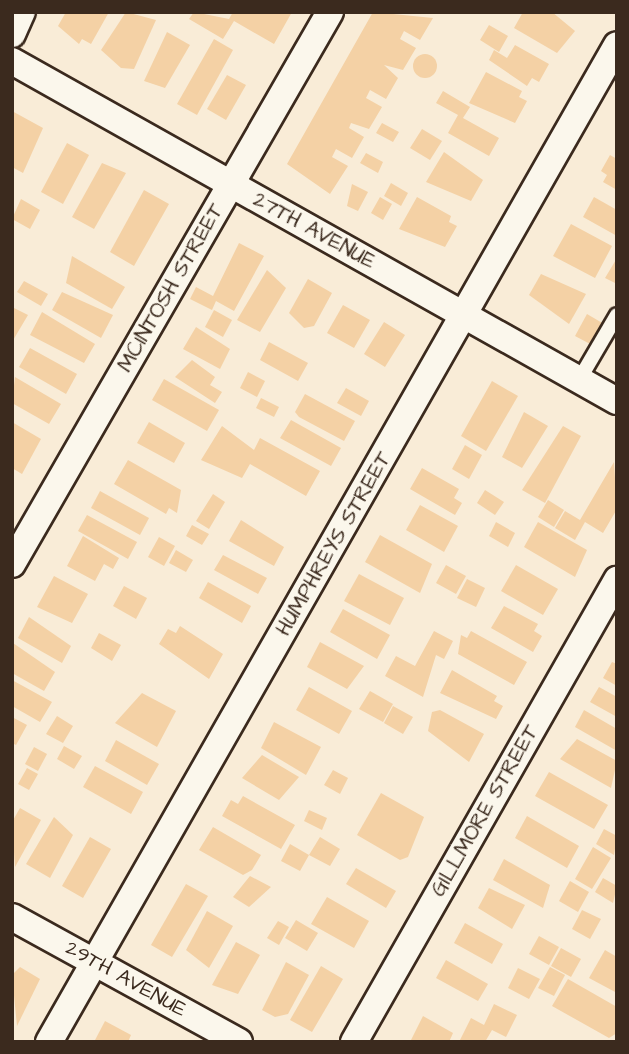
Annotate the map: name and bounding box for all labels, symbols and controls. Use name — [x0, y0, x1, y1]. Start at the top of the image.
street label: 27TH AVENUE — [249, 187, 379, 275]
street label: MCINTOSH STREET — [113, 199, 229, 377]
street label: HUMPHREYS STREET — [271, 448, 397, 640]
street label: GILLMORE STREET — [426, 721, 544, 901]
street label: 29TH AVENUE — [61, 935, 191, 1023]

